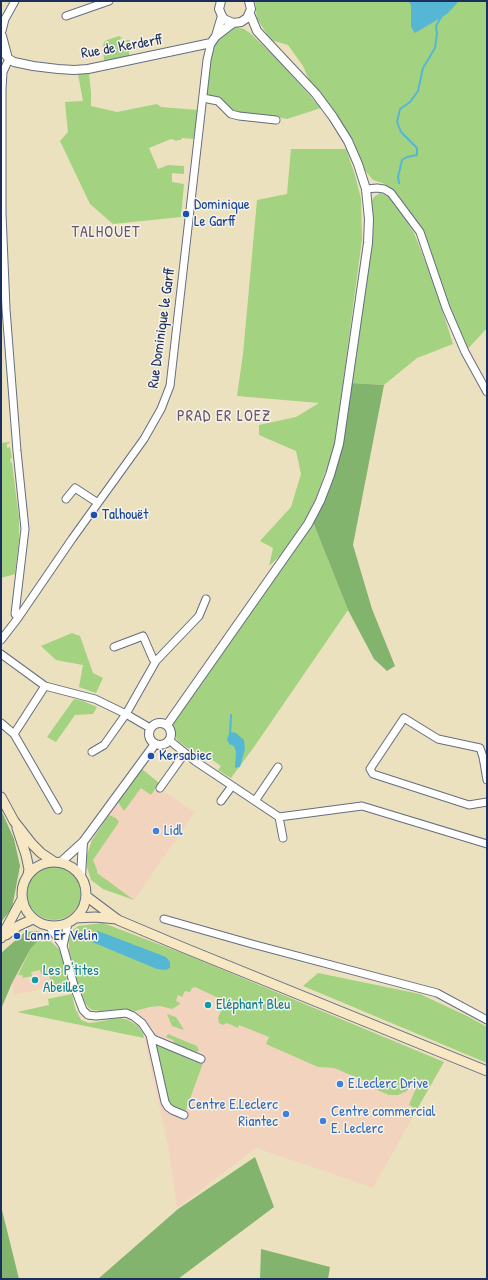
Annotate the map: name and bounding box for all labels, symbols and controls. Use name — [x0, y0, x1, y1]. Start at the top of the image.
street label: Rue de Kerderff — [80, 31, 164, 63]
place label: Dominique Le Garff — [194, 196, 250, 231]
marker: Dominique Le Garff — [181, 209, 191, 219]
district label: TALHOUET — [72, 223, 140, 243]
street label: Rue Dominique le Garff — [145, 267, 179, 389]
district label: PRAD ER LOEZ — [177, 407, 271, 427]
place label: Talhouët — [102, 506, 148, 524]
marker: Talhouët — [89, 510, 99, 520]
place label: Kersabiec — [159, 747, 212, 765]
marker: Kersabiec — [146, 751, 156, 761]
place label: Lidl — [164, 822, 183, 840]
marker: Lidl — [151, 826, 161, 836]
place label: Lann Er Velin — [25, 927, 98, 945]
marker: Lann Er Velin — [12, 931, 22, 941]
place label: Les P'tites Abeilles — [43, 962, 99, 997]
marker: Les P'tites Abeilles — [30, 975, 40, 985]
place label: Eléphant Bleu — [216, 996, 290, 1014]
marker: Eléphant Bleu — [203, 1000, 213, 1010]
place label: E.Leclerc Drive — [348, 1075, 428, 1093]
marker: E.Leclerc Drive — [335, 1079, 345, 1089]
place label: Centre E.Leclerc Riantec — [188, 1096, 278, 1131]
place label: Centre commercial E. Leclerc — [331, 1103, 435, 1138]
marker: Centre E.Leclerc Riantec — [281, 1109, 291, 1119]
marker: Centre commercial E. Leclerc — [318, 1116, 328, 1126]

